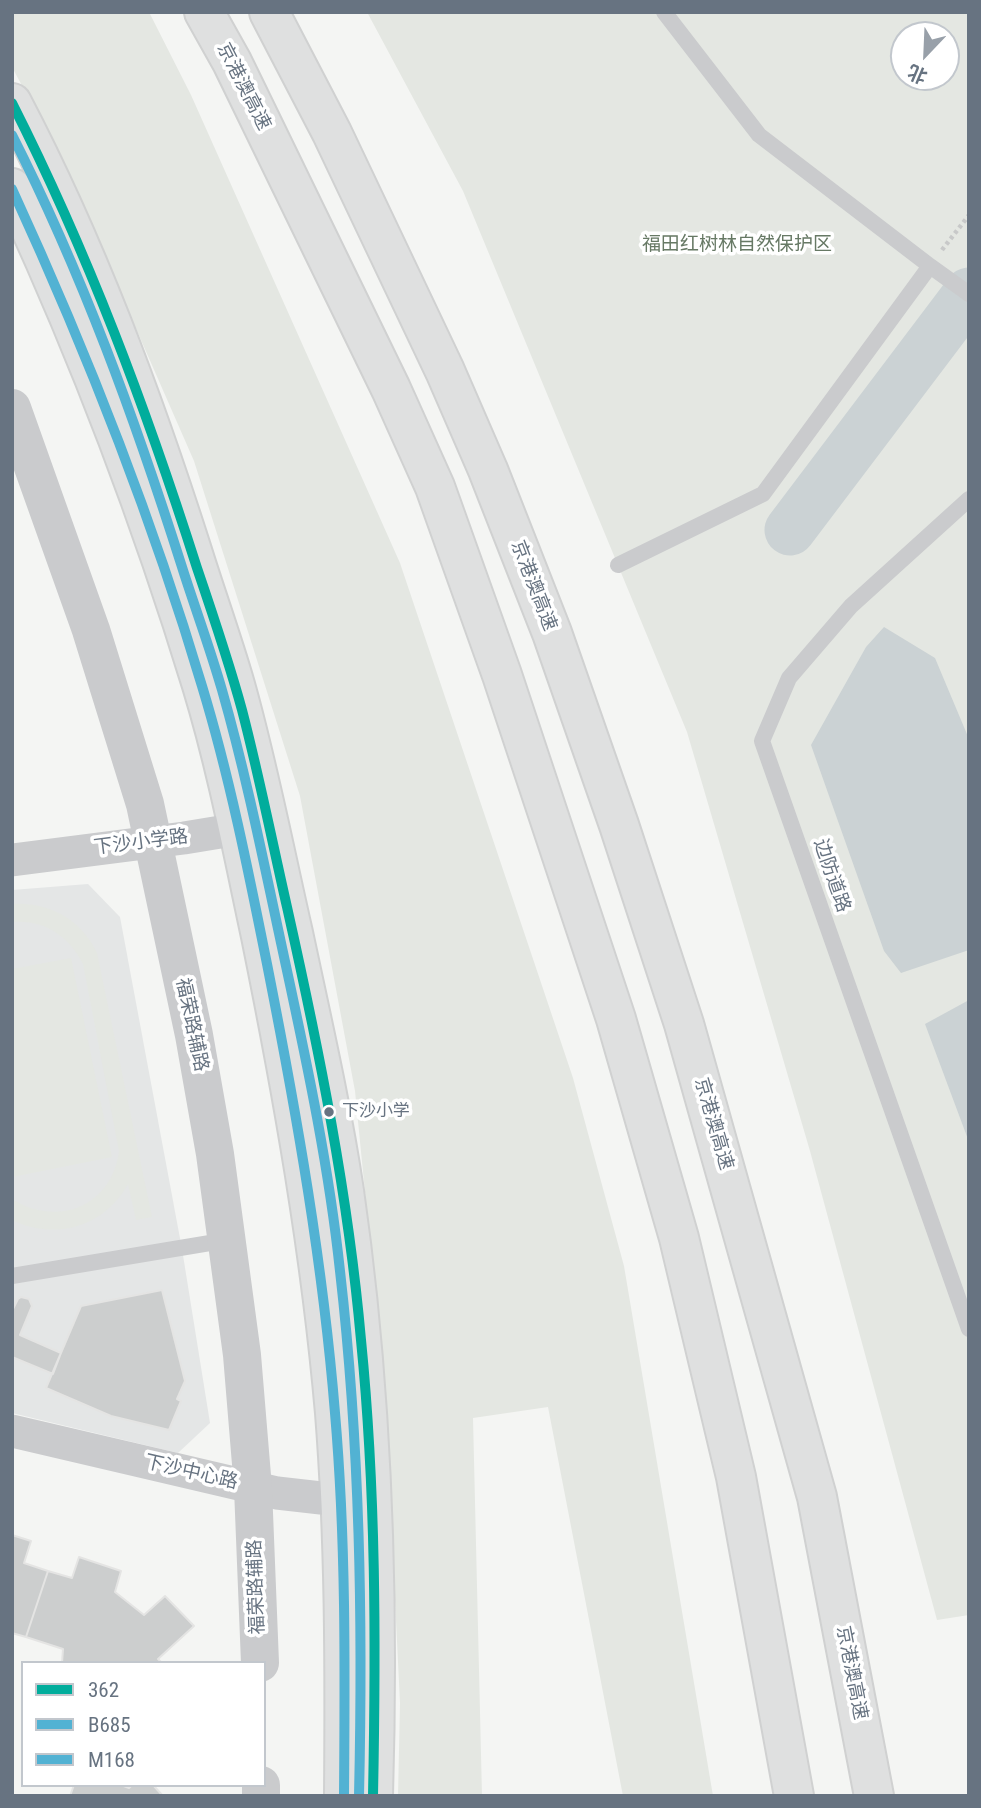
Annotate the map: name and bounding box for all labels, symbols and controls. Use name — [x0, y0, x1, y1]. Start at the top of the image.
north arrow — [890, 21, 960, 91]
street label: 京港澳高速 — [211, 40, 275, 134]
text: 北 — [904, 60, 931, 88]
park label: 福田红树林自然保护区 — [642, 234, 832, 256]
street label: 京港澳高速 — [505, 538, 561, 634]
street label: 下沙小学路 — [92, 826, 190, 860]
street label: 边防道路 — [808, 836, 854, 916]
street label: 福荣路辅路 — [170, 976, 212, 1074]
street label: 京港澳高速 — [689, 1075, 737, 1173]
place label: 下沙小学 — [342, 1102, 410, 1122]
marker: 下沙小学 — [322, 1105, 336, 1119]
street label: 下沙中心路 — [142, 1451, 240, 1495]
street label: 福荣路辅路 — [244, 1539, 270, 1635]
street label: 京港澳高速 — [831, 1624, 871, 1722]
legend — [21, 1661, 266, 1787]
text: 362 — [88, 1678, 119, 1702]
text: B685 — [88, 1713, 131, 1737]
text: M168 — [88, 1748, 135, 1772]

